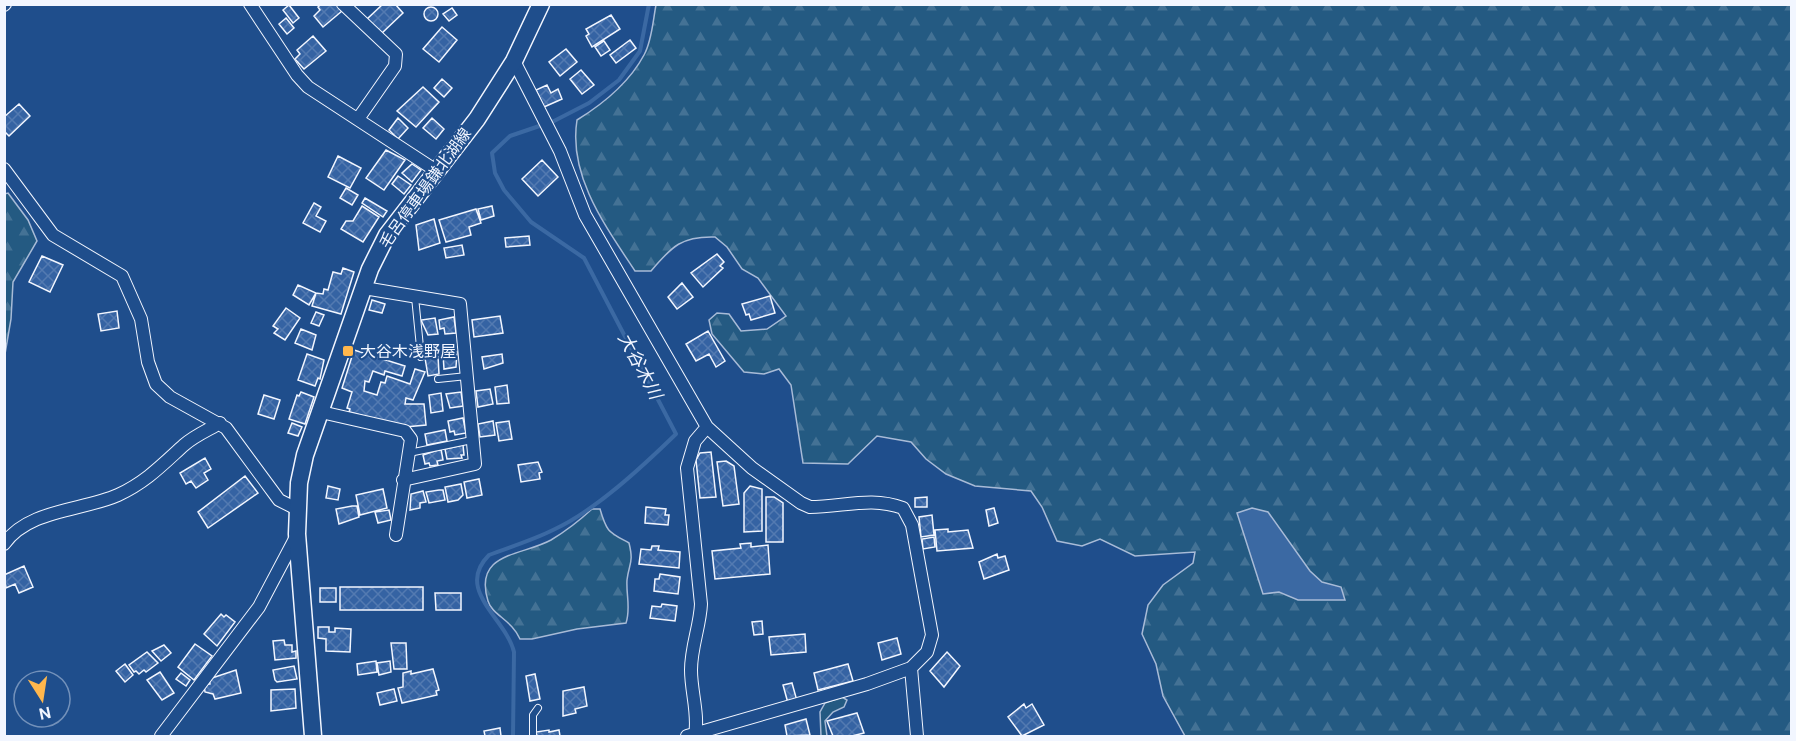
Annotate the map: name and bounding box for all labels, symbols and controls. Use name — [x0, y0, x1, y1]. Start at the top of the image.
street label: 毛呂停車場鎌北湖線 — [374, 124, 476, 252]
water label: 大谷木川 — [613, 329, 668, 405]
place label: 大谷木浅野屋 — [360, 341, 456, 362]
marker: 大谷木浅野屋 — [341, 344, 355, 358]
north arrow — [12, 669, 72, 729]
text: N — [37, 702, 53, 725]

